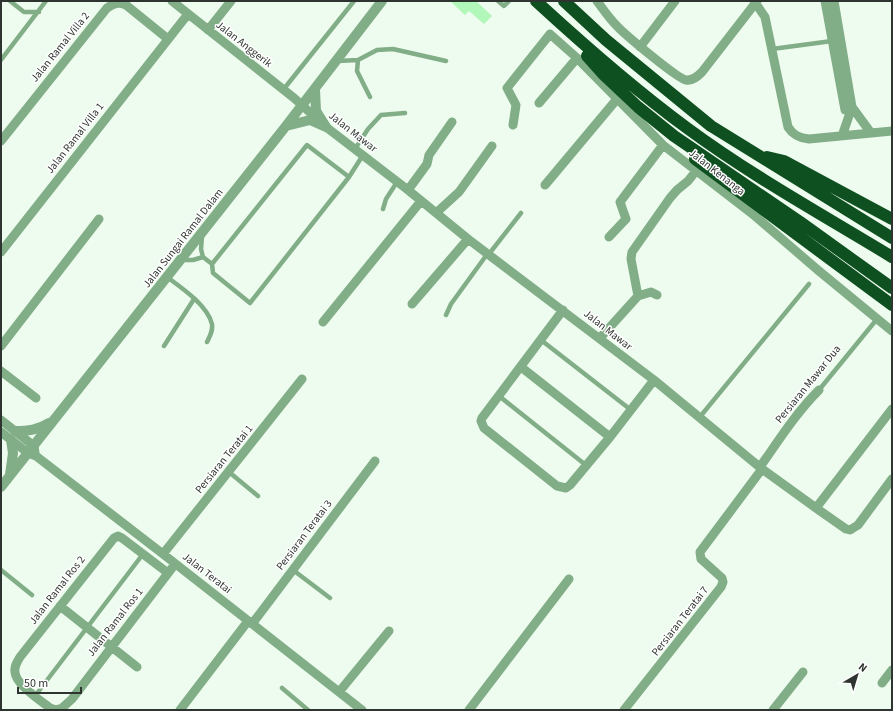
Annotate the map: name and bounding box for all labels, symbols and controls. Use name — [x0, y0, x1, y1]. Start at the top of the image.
street label: Jalan Ramal Villa 2 — [27, 9, 93, 85]
street label: Jalan Anggerik — [213, 17, 276, 71]
street label: Jalan Ramal Villa 1 — [43, 99, 107, 177]
street label: Jalan Mawar — [325, 108, 381, 156]
street label: Jalan Kenanga — [686, 145, 748, 199]
street label: Jalan Sungai Ramal Dalam — [139, 185, 227, 291]
street label: Jalan Mawar — [580, 306, 636, 354]
street label: Persiaran Mawar Dua — [772, 342, 844, 426]
street label: Persiaran Teratai 1 — [192, 422, 256, 496]
street label: Persiaran Teratai 3 — [273, 497, 335, 573]
street label: Jalan Teratai — [179, 549, 235, 597]
street label: Jalan Ramal Ros 2 — [25, 553, 89, 627]
street label: Persiaran Teratai 7 — [648, 583, 712, 659]
street label: Jalan Ramal Ros 1 — [83, 585, 147, 659]
north arrow — [837, 655, 877, 695]
text: N — [855, 659, 870, 676]
scale bar — [18, 669, 81, 695]
text: 50 m — [24, 675, 48, 692]

